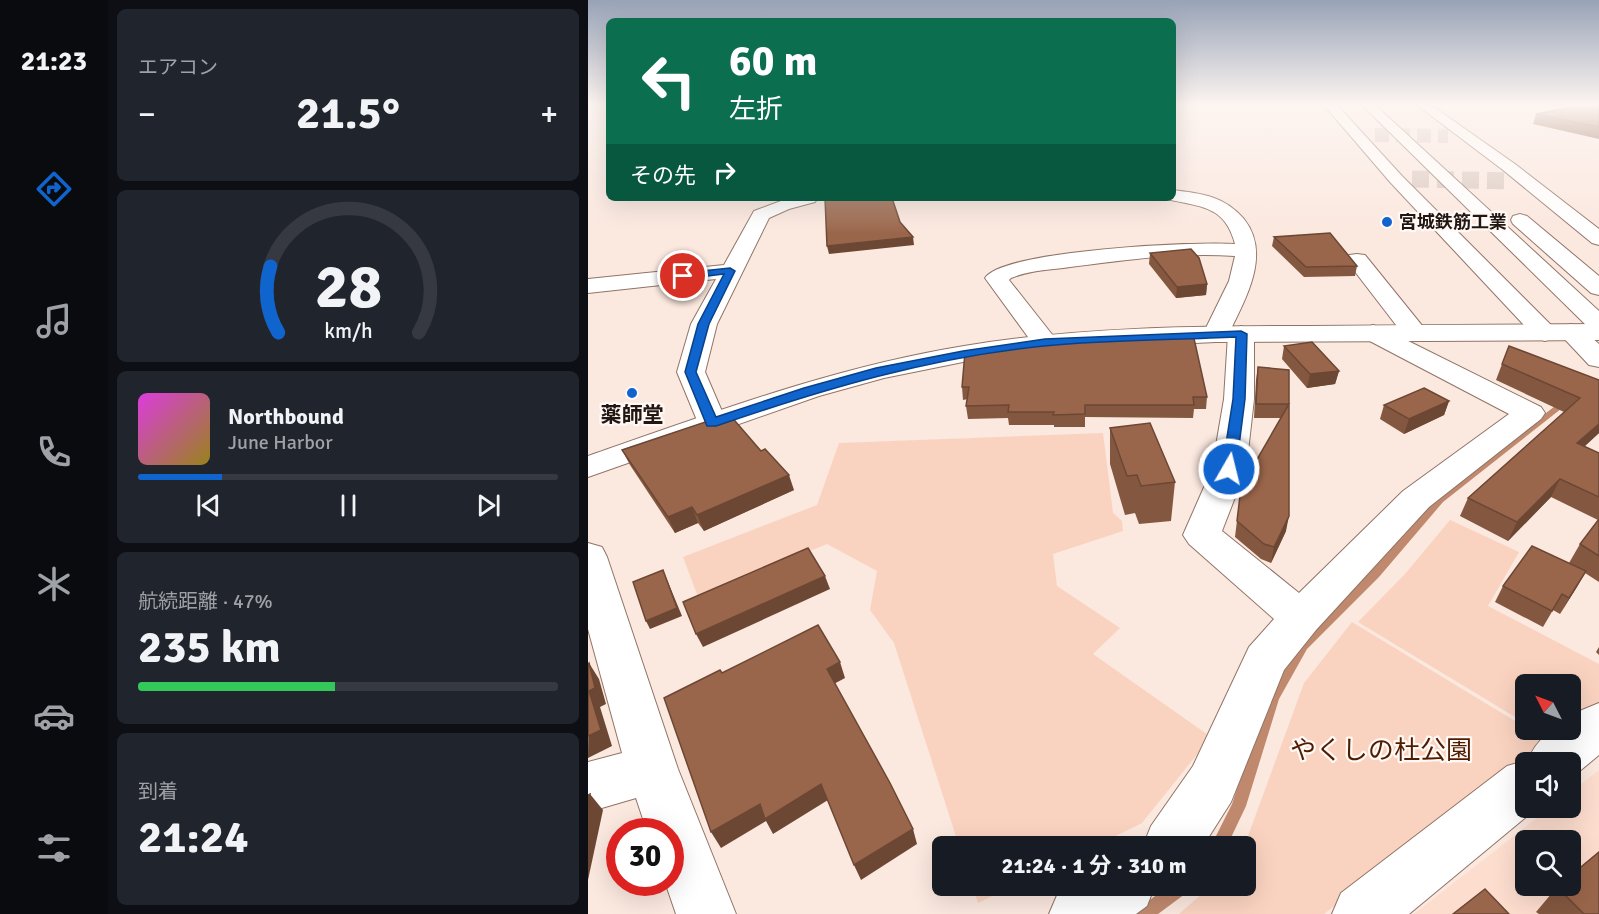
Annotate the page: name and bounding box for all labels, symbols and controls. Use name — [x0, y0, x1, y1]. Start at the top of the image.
text: 60 m — [729, 36, 818, 87]
icon: left — [630, 42, 708, 120]
text: 21:23 — [21, 45, 87, 78]
text: エアコン — [138, 55, 218, 80]
text: 21.5° — [296, 86, 400, 141]
text: 左折 — [729, 93, 783, 126]
text: − — [138, 94, 156, 135]
text: + — [540, 94, 558, 135]
icon: right — [708, 156, 741, 189]
text: その先 — [630, 162, 696, 189]
icon: directions — [33, 168, 75, 210]
place label: 宮城鉄筋工業 — [1399, 211, 1507, 233]
marker: 宮城鉄筋工業 — [1380, 215, 1394, 229]
text: 28 — [314, 248, 382, 325]
pin — [657, 250, 708, 301]
icon: arrive — [666, 259, 699, 292]
icon: music — [33, 300, 75, 342]
text: km/h — [324, 318, 372, 344]
marker: 薬師堂 — [625, 386, 639, 400]
place label: 薬師堂 — [601, 402, 664, 428]
text: Northbound — [228, 403, 344, 430]
text: June Harbor — [228, 430, 333, 455]
icon: phone — [33, 431, 75, 473]
position arrow — [1197, 437, 1261, 501]
icon: previous — [192, 489, 225, 522]
icon: pause — [332, 489, 365, 522]
icon: next — [472, 489, 505, 522]
icon: climate — [33, 563, 75, 605]
text: 航続距離 · 47% — [138, 589, 273, 614]
text: 235 km — [138, 620, 281, 675]
north arrow — [1515, 674, 1581, 740]
map controls — [1515, 674, 1581, 896]
icon: car — [33, 695, 75, 737]
park label: やくしの杜公園 — [1290, 735, 1472, 767]
button: sound — [1515, 752, 1581, 818]
text: 到着 — [138, 779, 178, 804]
text: 21:24 — [138, 810, 248, 865]
speed limit sign: 30 — [606, 818, 684, 896]
icon: filters — [33, 827, 75, 869]
button: search — [1515, 830, 1581, 896]
text: 21:24 · 1 分 · 310 m — [1002, 852, 1186, 879]

